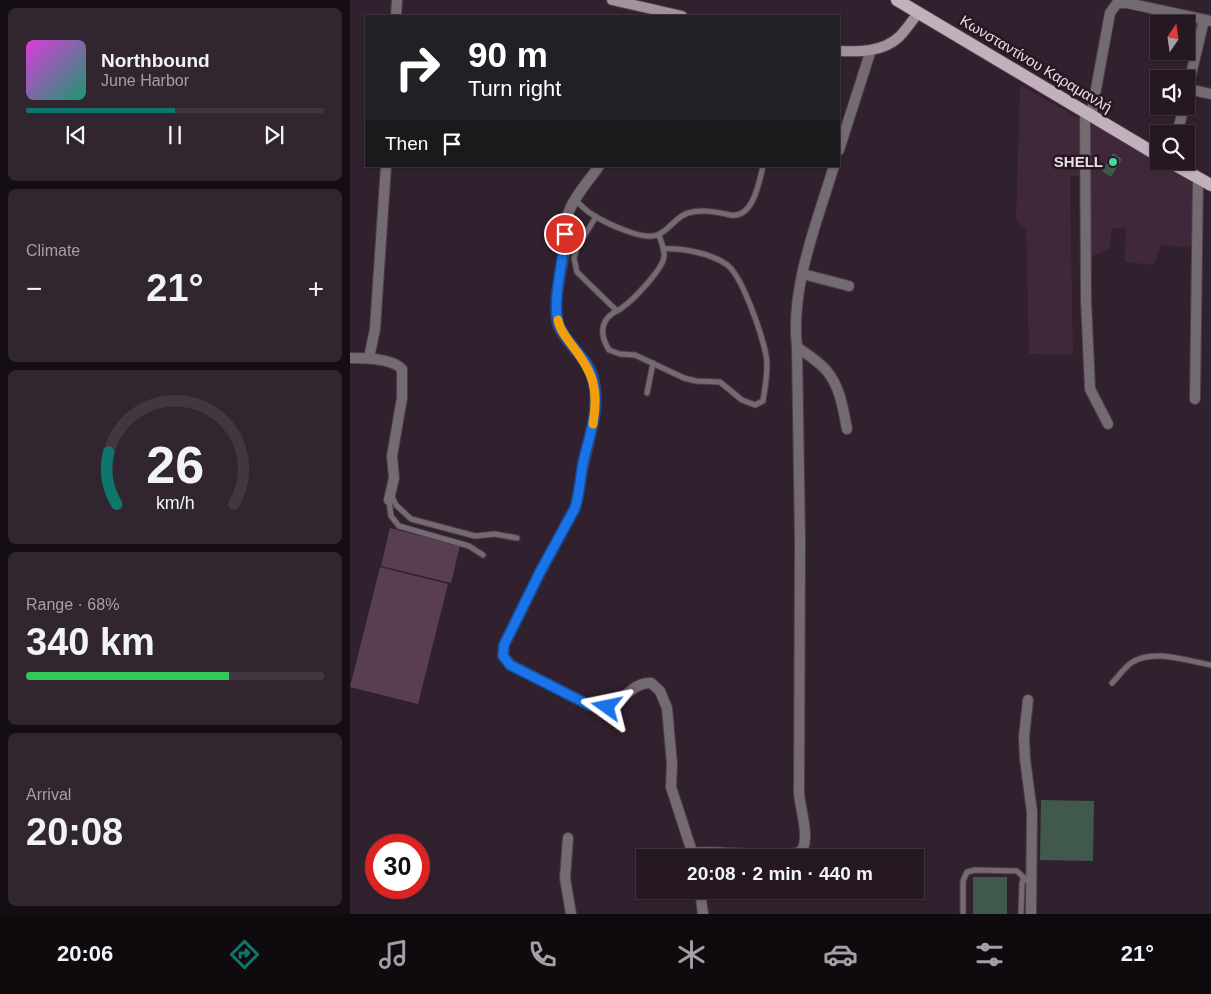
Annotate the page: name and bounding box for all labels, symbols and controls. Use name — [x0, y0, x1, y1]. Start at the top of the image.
street label: Κωνσταντίνου Καραμανλή — [957, 11, 1115, 116]
north arrow — [1150, 15, 1195, 60]
map controls — [1150, 15, 1195, 170]
icon: right — [385, 35, 450, 100]
text: 90 m — [468, 35, 548, 74]
text: Northbound — [101, 50, 210, 71]
button: sound — [1150, 70, 1195, 115]
text: June Harbor — [101, 72, 189, 89]
text: Turn right — [468, 76, 561, 101]
icon: previous — [62, 121, 90, 149]
icon: pause — [161, 121, 189, 149]
icon: next — [260, 121, 288, 149]
button: search — [1150, 125, 1195, 170]
icon: arrive — [438, 130, 466, 158]
text: Then — [385, 133, 428, 154]
place label: SHELL — [1054, 153, 1103, 170]
marker: SHELL — [1107, 156, 1119, 168]
pin — [544, 213, 586, 255]
icon: arrive — [551, 220, 579, 248]
text: Climate — [26, 242, 80, 259]
text: 21° — [146, 267, 204, 309]
text: − — [26, 273, 42, 304]
text: + — [308, 273, 324, 304]
text: 26 — [146, 436, 204, 494]
text: km/h — [156, 493, 194, 513]
text: Range · 68% — [26, 596, 119, 613]
text: 340 km — [26, 621, 155, 663]
position arrow — [580, 680, 632, 732]
text: Arrival — [26, 786, 71, 803]
text: 20:08 — [26, 811, 123, 853]
speed limit sign: 30 — [365, 834, 430, 899]
text: 20:08 · 2 min · 440 m — [687, 863, 873, 884]
icon: directions — [227, 937, 262, 972]
icon: music — [376, 937, 411, 972]
icon: phone — [525, 937, 560, 972]
icon: climate — [674, 937, 709, 972]
icon: car — [823, 937, 858, 972]
icon: filters — [972, 937, 1007, 972]
text: 20:06 — [57, 941, 113, 966]
text: 21° — [1121, 941, 1154, 966]

